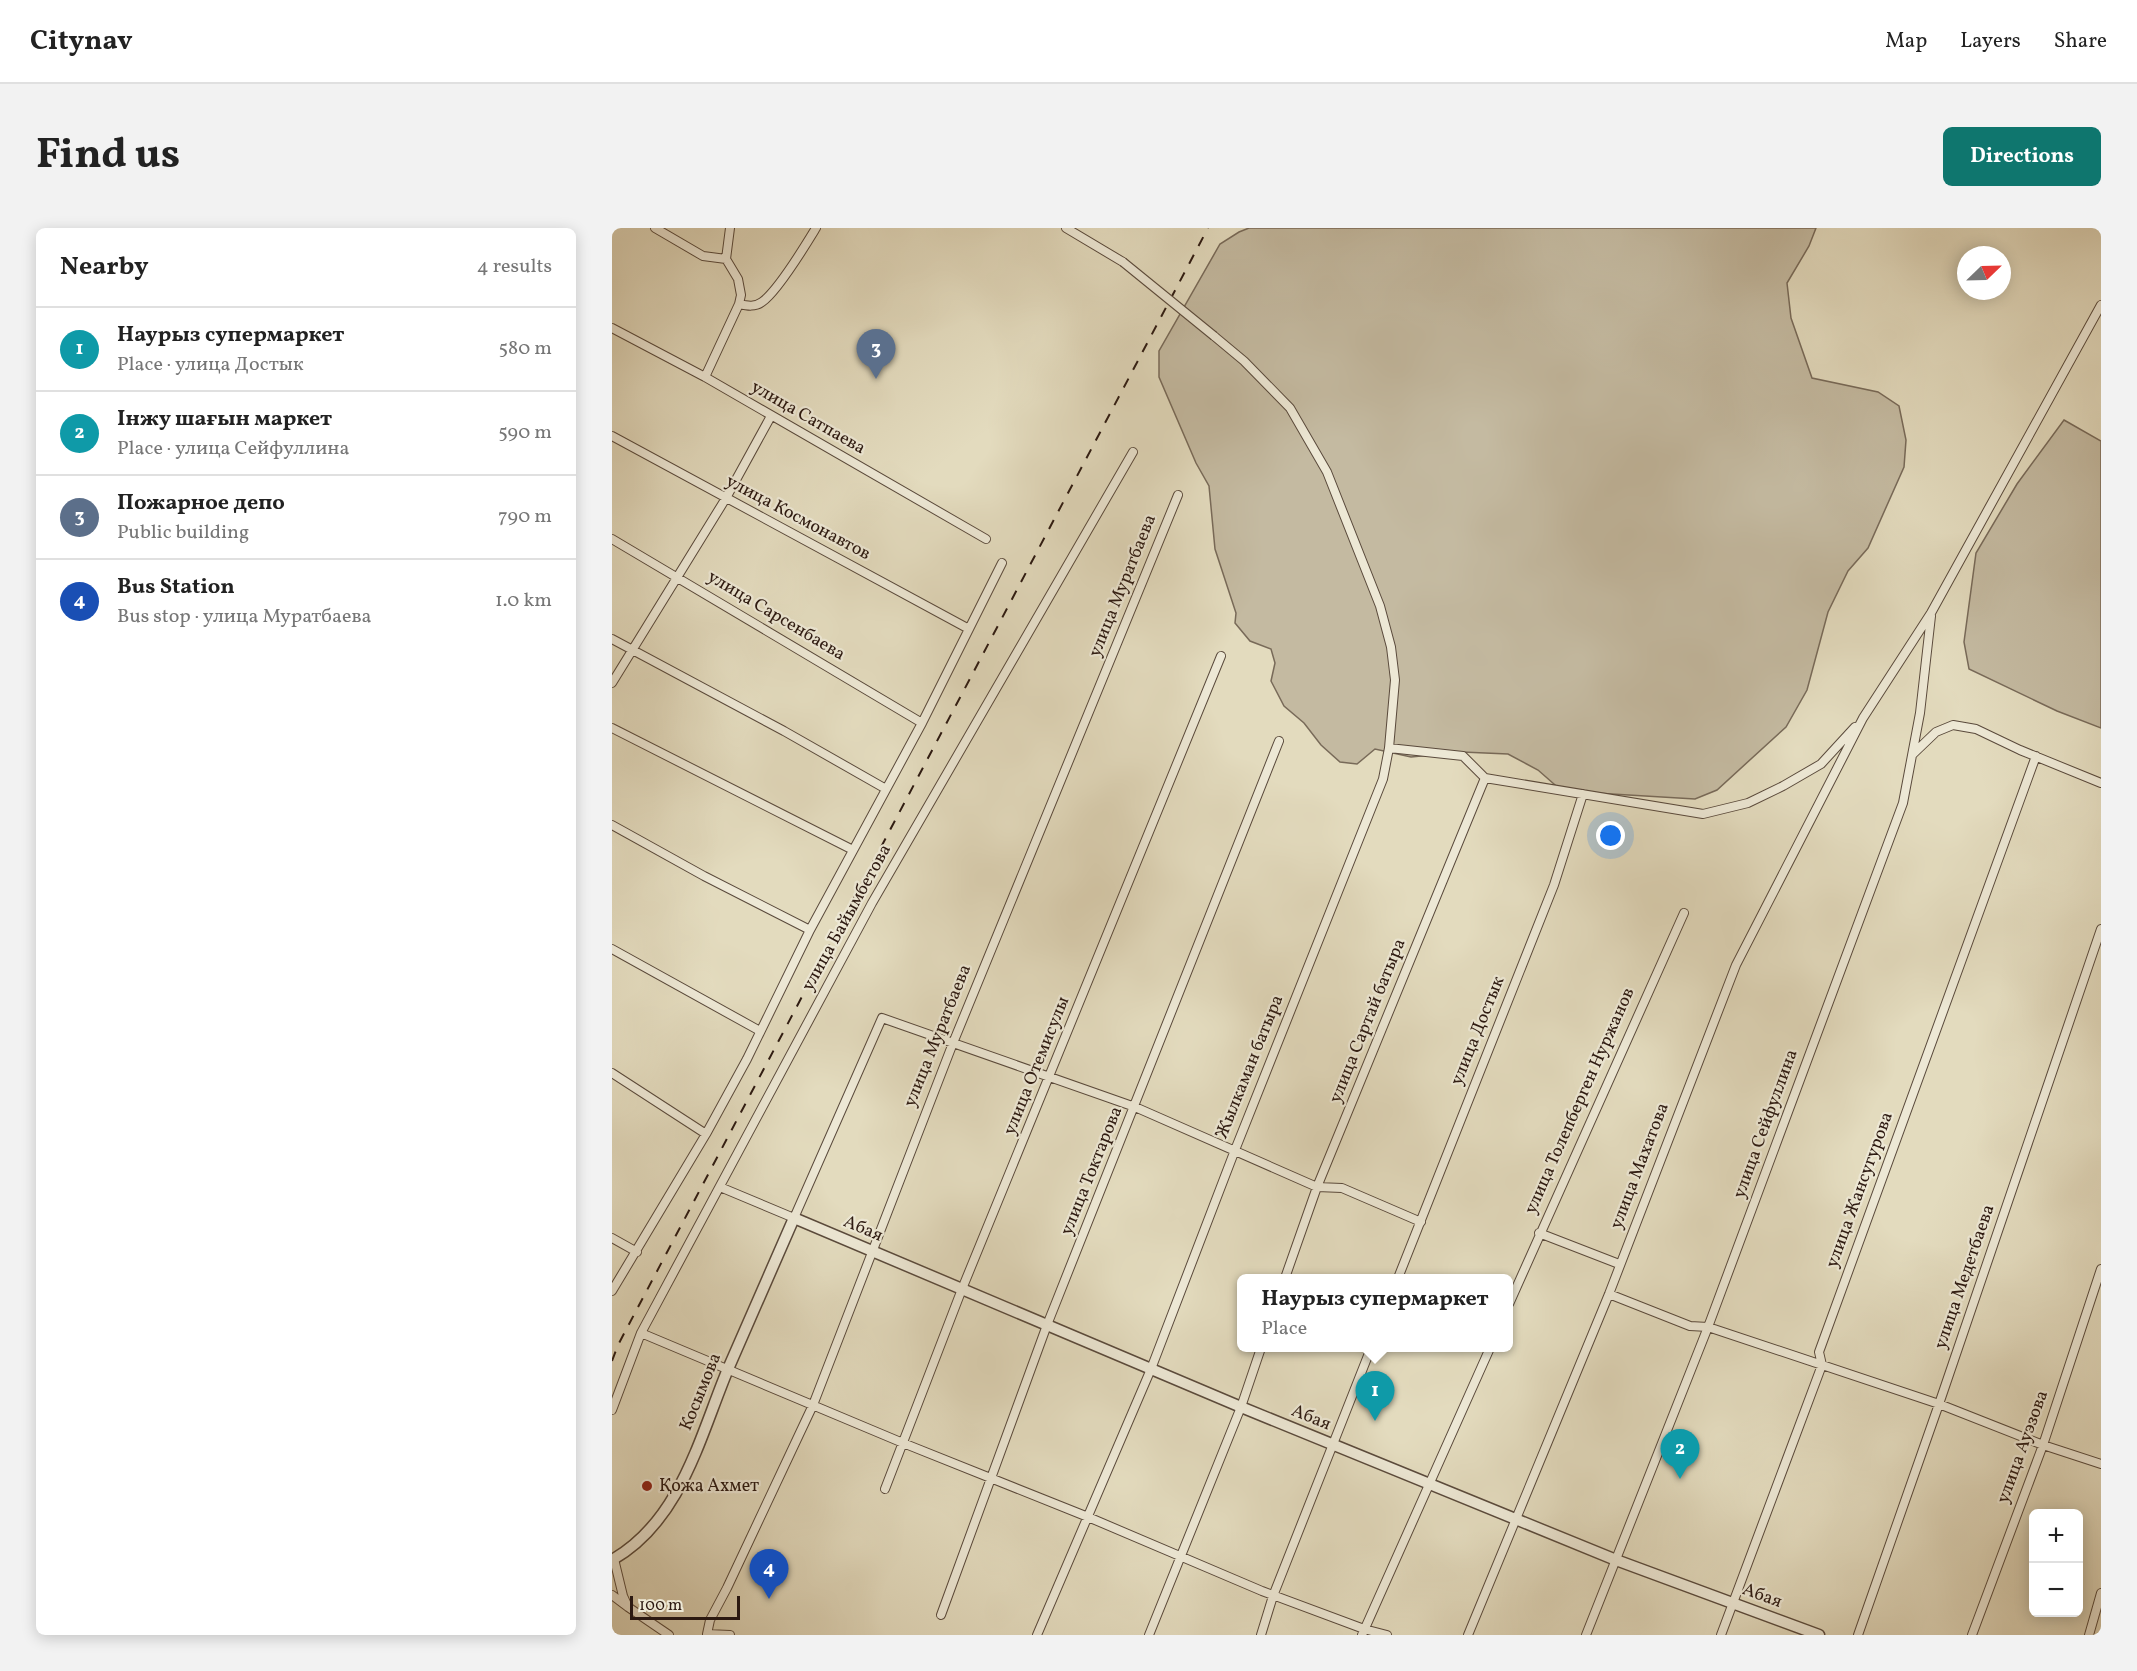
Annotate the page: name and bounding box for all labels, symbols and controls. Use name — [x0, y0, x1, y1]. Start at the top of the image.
text: Citynav — [30, 22, 133, 61]
text: Map — [1885, 27, 1927, 56]
text: Layers — [1960, 27, 2021, 56]
text: Share — [2054, 27, 2107, 56]
text: Find us — [36, 127, 180, 186]
button: Directions — [1943, 127, 2101, 186]
north arrow — [1957, 246, 2011, 300]
text: Nearby — [60, 249, 149, 285]
text: 4 results — [477, 253, 552, 281]
text: Наурыз супермаркет — [117, 320, 345, 351]
pin: 3 — [856, 330, 896, 379]
text: 1 — [75, 335, 84, 363]
text: 580 m — [499, 335, 552, 363]
text: Place · улица Достык — [117, 351, 304, 379]
street label: улица Сатпаева — [746, 375, 870, 461]
text: Інжу шағын маркет — [117, 404, 332, 435]
text: 2 — [74, 419, 85, 447]
text: 590 m — [498, 419, 552, 447]
text: Place · улица Сейфуллина — [117, 435, 349, 463]
street label: улица Космонавтов — [721, 469, 875, 567]
text: Пожарное депо — [117, 488, 285, 519]
text: 3 — [74, 503, 85, 531]
text: 790 m — [498, 503, 552, 531]
street label: улица Муратбаева — [1083, 511, 1163, 661]
text: Public building — [117, 519, 249, 547]
street label: улица Сарсенбаева — [702, 565, 850, 667]
text: Bus Station — [117, 572, 235, 603]
text: 4 — [73, 587, 86, 615]
text: 1.0 km — [495, 587, 552, 615]
text: Bus stop · улица Муратбаева — [117, 603, 371, 631]
your location — [1596, 821, 1625, 850]
street label: улица Байымбетова — [796, 840, 898, 996]
street label: улица Сартай батыра — [1324, 935, 1412, 1107]
street label: улица Муратбаева — [898, 961, 978, 1111]
street label: улица Достык — [1445, 972, 1511, 1089]
street label: улица Толепберген Нуржанов — [1519, 984, 1641, 1218]
street label: Жылкаман батыра — [1210, 991, 1290, 1143]
street label: улица Отемисулы — [998, 993, 1076, 1139]
street label: улица Сейфуллина — [1727, 1046, 1805, 1202]
street label: улица Махатова — [1604, 1099, 1676, 1233]
street label: улица Токтарова — [1055, 1103, 1129, 1239]
street label: улица Жансугурова — [1820, 1108, 1900, 1272]
street label: улица Медетбаева — [1929, 1201, 2001, 1353]
street label: Абая — [839, 1210, 887, 1248]
popup — [1237, 1274, 1513, 1352]
text: Наурыз супермаркет — [1261, 1284, 1489, 1315]
text: Place — [1261, 1315, 1307, 1343]
street label: Косымова — [674, 1349, 728, 1435]
pin: 1 — [1356, 1372, 1395, 1421]
street label: улица Ауэзова — [1991, 1387, 2055, 1507]
street label: Абая — [1288, 1399, 1334, 1437]
pin: 2 — [1660, 1430, 1700, 1479]
place label: Қожа Ахмет — [659, 1474, 759, 1499]
marker: Қожа Ахмет — [640, 1479, 654, 1493]
map controls — [2029, 1509, 2083, 1617]
button: + — [2029, 1509, 2083, 1563]
pin: 4 — [750, 1550, 788, 1599]
button: − — [2029, 1563, 2083, 1617]
street label: Абая — [1739, 1577, 1785, 1615]
scale bar — [630, 1593, 740, 1620]
text: 100 m — [639, 1595, 682, 1617]

